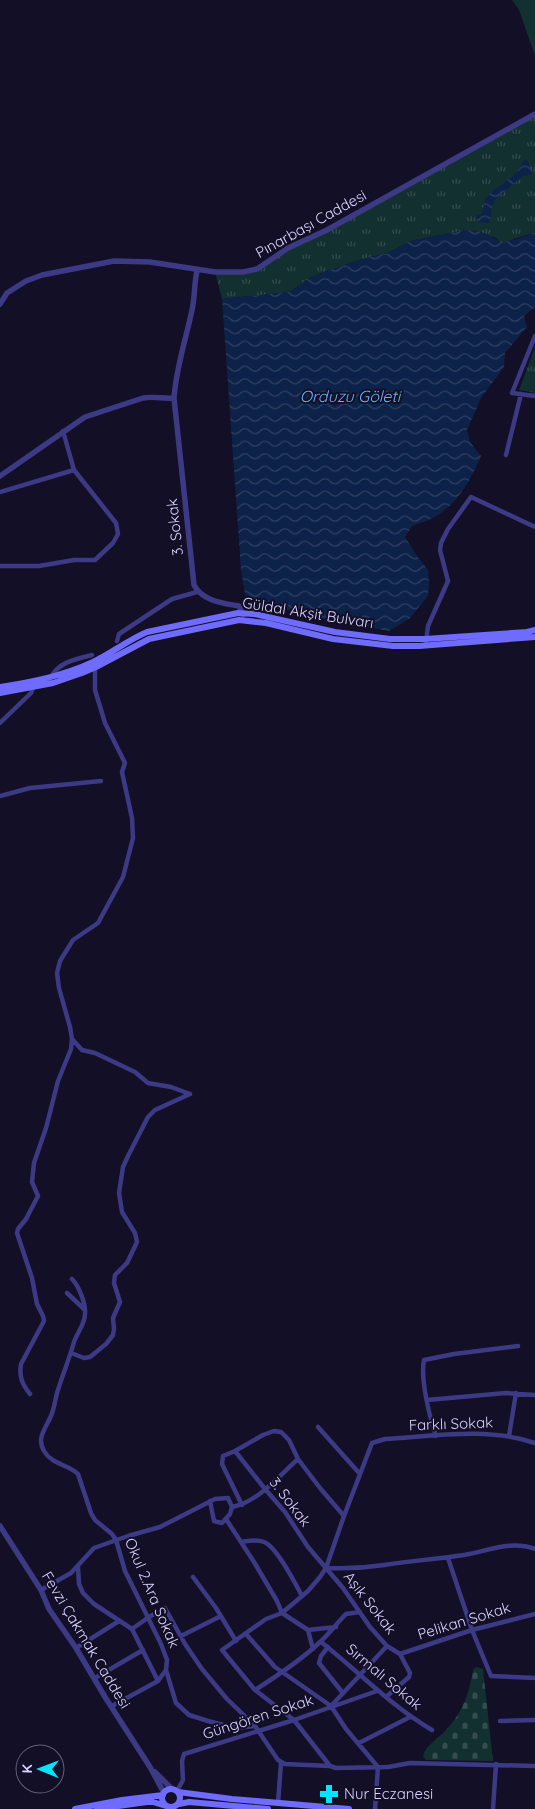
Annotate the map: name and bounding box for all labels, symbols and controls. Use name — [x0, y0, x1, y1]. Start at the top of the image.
street label: Pınarbaşı Caddesi — [252, 185, 370, 262]
water label: Orduzu Göleti — [300, 386, 402, 406]
street label: 3. Sokak — [162, 498, 187, 557]
street label: Güldal Akşit Bulvarı — [241, 593, 375, 632]
street label: Farklı Sokak — [409, 1413, 493, 1434]
street label: 3. Sokak — [266, 1473, 315, 1530]
street label: Okul 2.Ara Sokak — [121, 1535, 184, 1651]
street label: Aşık Sokak — [340, 1567, 401, 1638]
street label: Fevzi Çakmak Caddesi — [38, 1568, 135, 1712]
street label: Pelikan Sokak — [415, 1597, 513, 1644]
street label: Sırmalı Sokak — [342, 1639, 426, 1714]
street label: Güngören Sokak — [200, 1690, 316, 1743]
north arrow — [15, 1744, 65, 1794]
text: K — [18, 1764, 36, 1774]
pharmacy icon: Nur Eczanesi — [318, 1783, 340, 1805]
place label: Nur Eczanesi — [344, 1784, 433, 1803]

